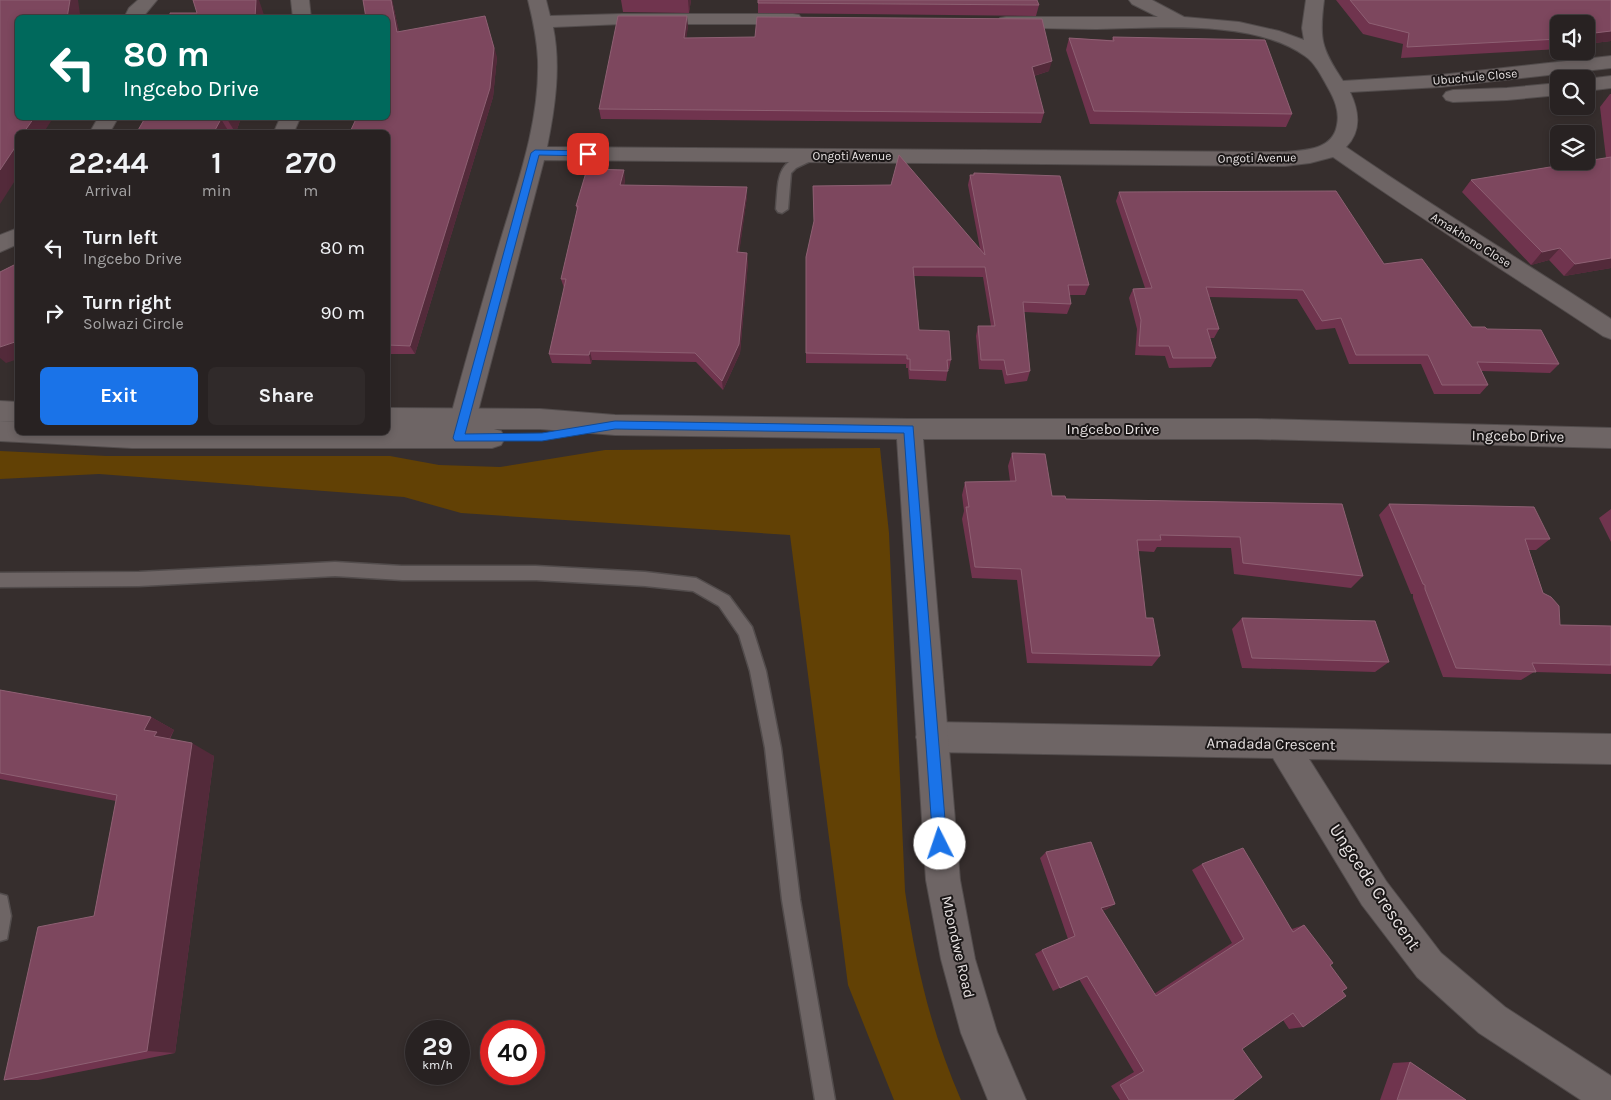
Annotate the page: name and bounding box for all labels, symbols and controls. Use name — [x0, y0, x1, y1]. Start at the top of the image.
map controls — [1550, 15, 1595, 170]
button: sound — [1550, 15, 1595, 60]
text: 80 m — [123, 34, 210, 75]
icon: left — [40, 35, 105, 100]
street label: Ubuchule Close — [1432, 66, 1518, 88]
button: search — [1550, 70, 1595, 115]
text: Ingcebo Drive — [123, 76, 259, 102]
button: layers — [1550, 125, 1595, 170]
pin — [567, 133, 609, 175]
icon: arrive — [574, 140, 602, 168]
text: 22:44 — [68, 145, 148, 181]
text: 1 — [211, 145, 222, 181]
text: 270 — [285, 145, 337, 181]
street label: Ongoti Avenue — [813, 149, 891, 163]
street label: Ongoti Avenue — [1218, 150, 1296, 166]
text: Arrival — [85, 181, 132, 200]
text: min — [202, 181, 231, 200]
text: m — [303, 181, 318, 200]
street label: Amakhono Close — [1428, 210, 1514, 270]
text: Turn left — [83, 227, 158, 249]
icon: left — [40, 234, 68, 262]
text: 80 m — [320, 237, 365, 259]
text: Ingcebo Drive — [83, 249, 182, 268]
text: Turn right — [83, 292, 172, 314]
icon: right — [40, 299, 68, 327]
text: 90 m — [320, 302, 365, 324]
text: Solwazi Circle — [83, 314, 184, 333]
button: Exit — [40, 367, 198, 425]
button: Share — [208, 367, 365, 425]
street label: Ingcebo Drive — [1067, 420, 1159, 438]
street label: Ingcebo Drive — [1471, 426, 1565, 446]
street label: Amadada Crescent — [1206, 734, 1336, 754]
position arrow — [913, 817, 965, 869]
street label: Ungcede Crescent — [1325, 820, 1426, 955]
street label: Mbondwe Road — [937, 894, 979, 1000]
speed limit sign: 40 — [480, 1020, 545, 1085]
text: 29 — [422, 1032, 453, 1061]
text: km/h — [422, 1058, 453, 1072]

